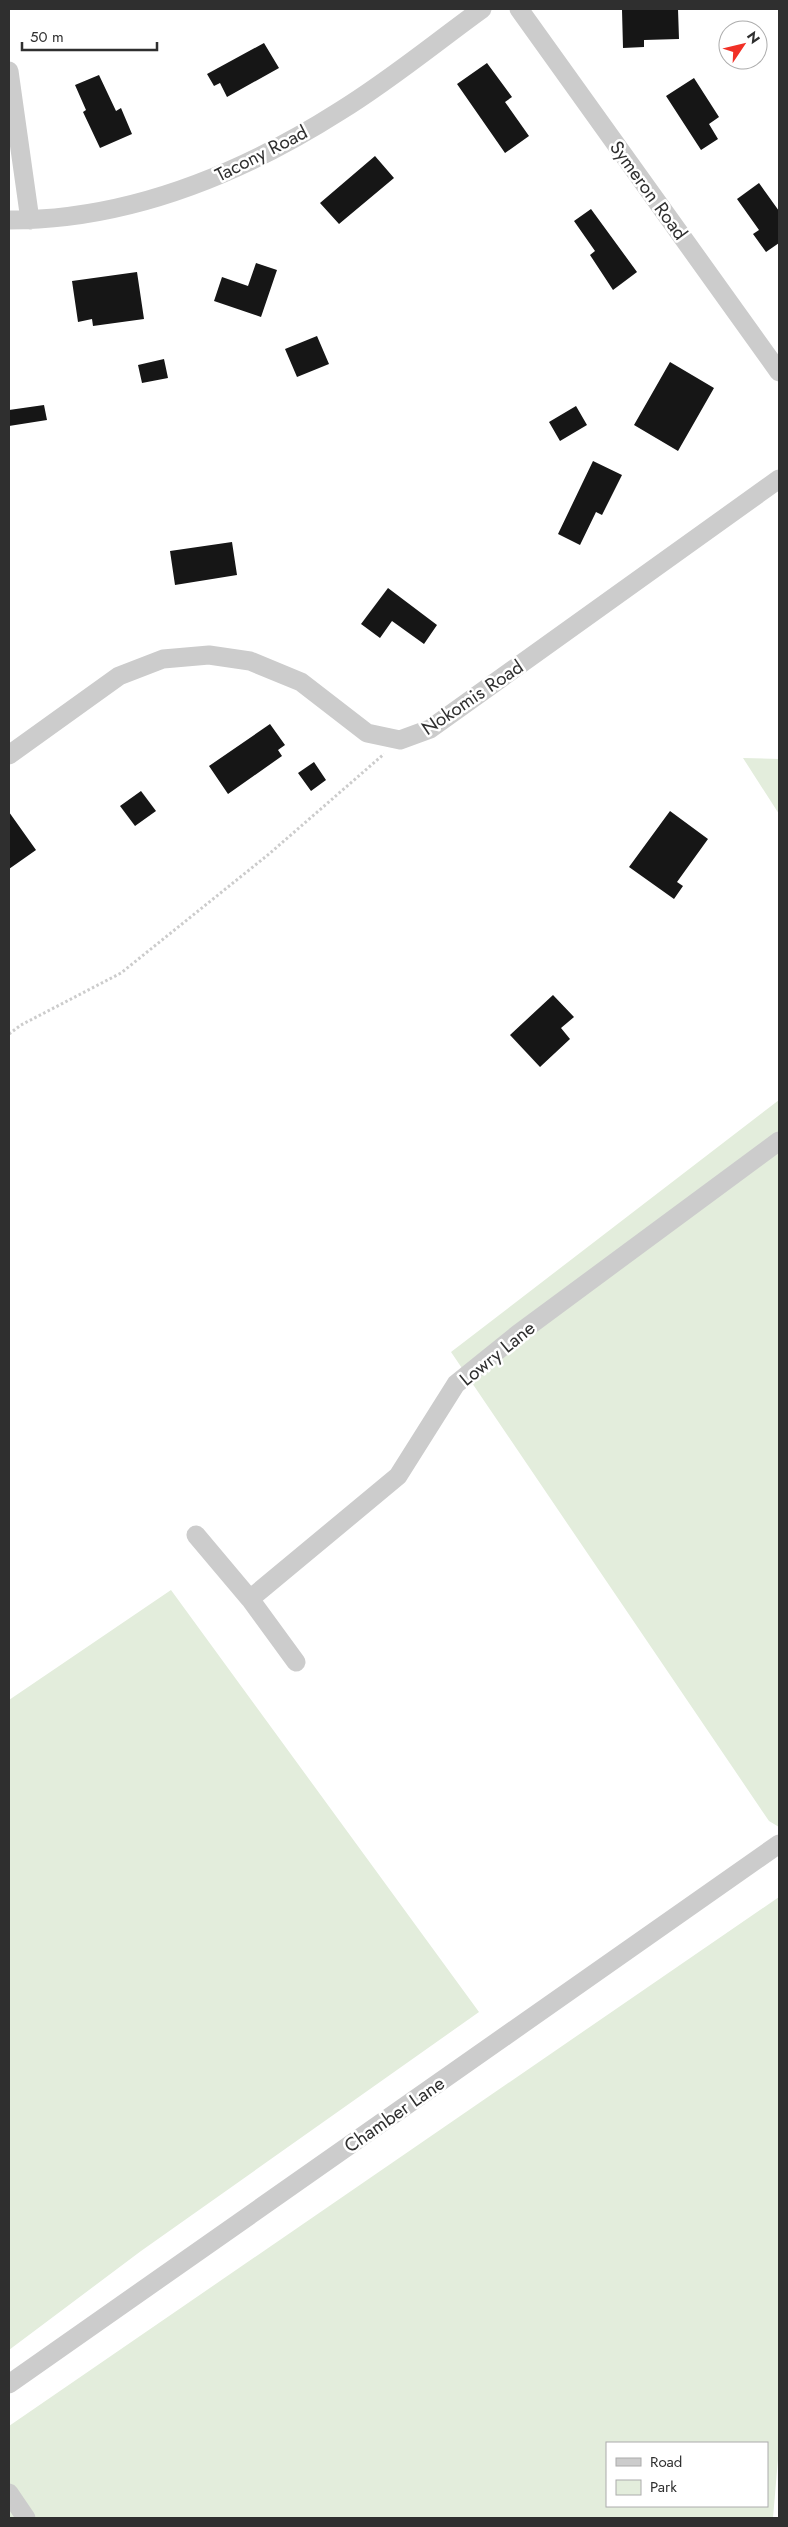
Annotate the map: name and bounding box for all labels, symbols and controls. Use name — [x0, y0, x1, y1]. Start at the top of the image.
scale bar — [22, 20, 158, 52]
north arrow — [718, 20, 768, 70]
text: 50 m — [30, 26, 64, 48]
text: N — [742, 27, 765, 48]
street label: Tacony Road — [210, 119, 312, 188]
street label: Symeron Road — [603, 135, 694, 245]
street label: Nokomis Road — [416, 653, 529, 742]
street label: Lowry Lane — [454, 1314, 541, 1392]
street label: Chamber Lane — [339, 2070, 450, 2159]
legend — [606, 2442, 768, 2507]
text: Road — [650, 2451, 682, 2473]
text: Park — [650, 2476, 677, 2498]

